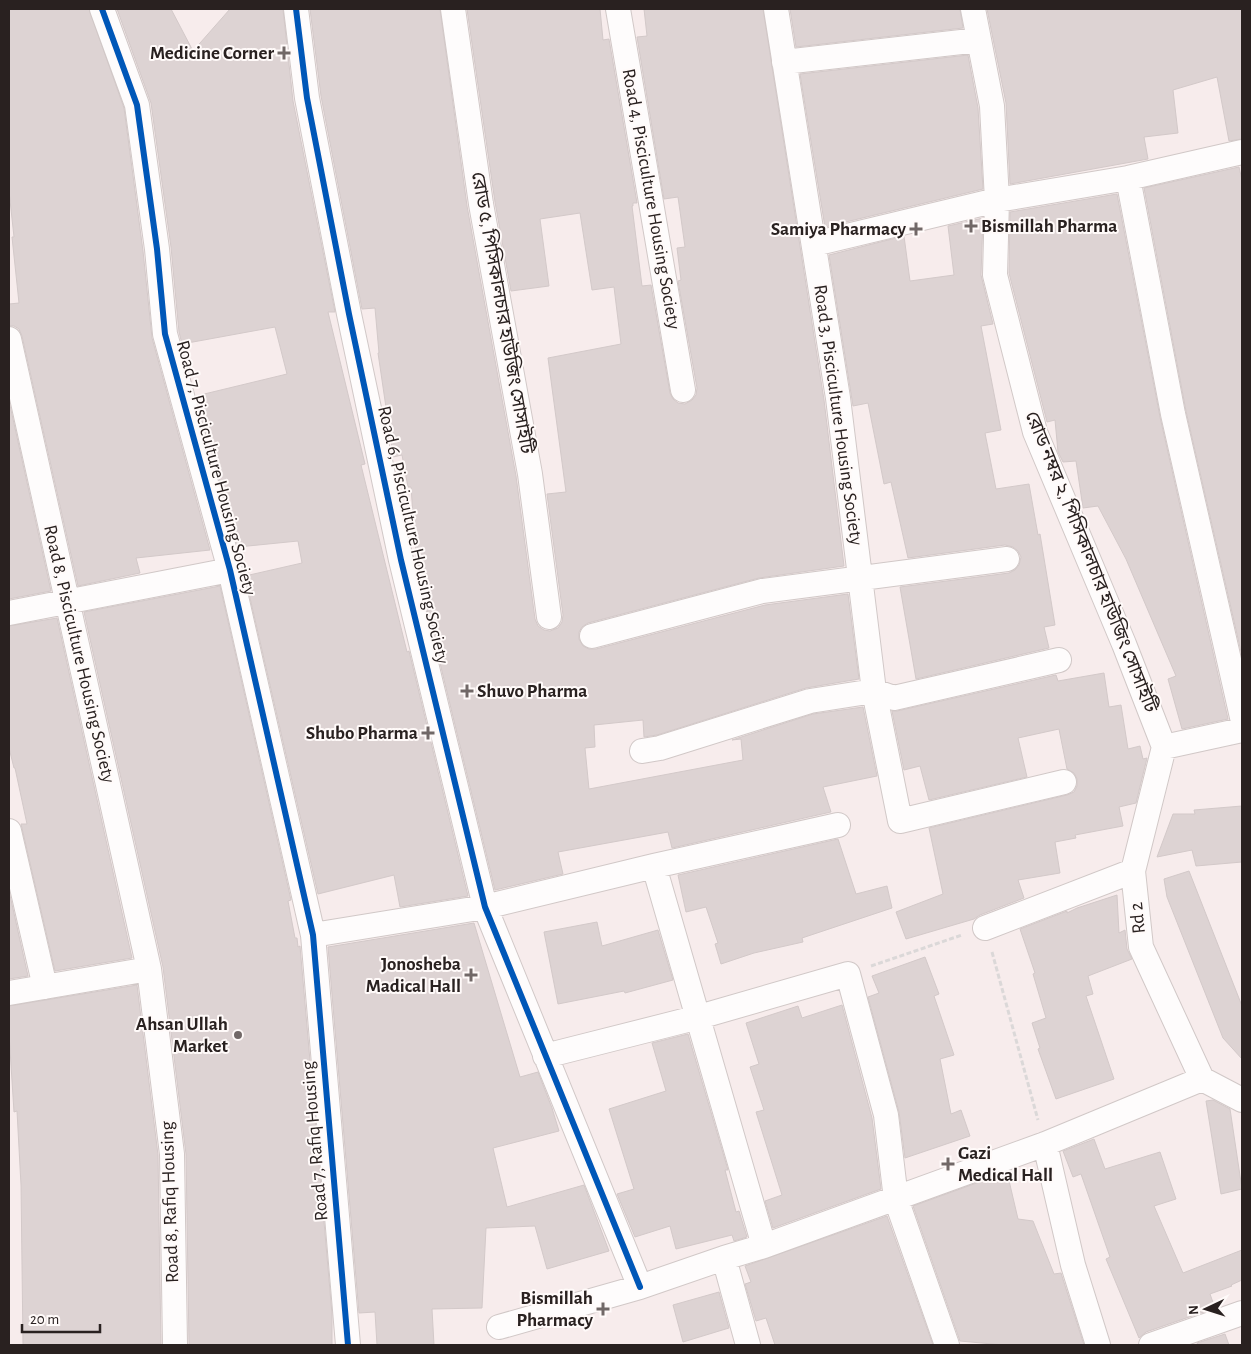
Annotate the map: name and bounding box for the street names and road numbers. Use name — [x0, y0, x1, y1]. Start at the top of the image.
street label: Road 4, Pisciculture Housing Society — [619, 67, 683, 331]
street label: রোড ৫, পিসিকালচার হাউজিং সোসাইটি — [468, 170, 539, 456]
street label: Road 3, Pisciculture Housing Society — [810, 283, 866, 547]
street label: Road 7, Pisciculture Housing Society — [173, 338, 259, 598]
street label: Road 6, Pisciculture Housing Society — [374, 404, 452, 666]
street label: রোড নম্বর ২, পিসিকালচার হাউজিং সোসাইটি — [1022, 407, 1163, 716]
street label: Road 8, Pisciculture Housing Society — [40, 523, 118, 785]
street label: Rd 2 — [1127, 901, 1149, 935]
street label: Road 7, Rafiq Housing — [298, 1059, 331, 1222]
street label: Road 8, Rafiq Housing — [158, 1120, 182, 1283]

